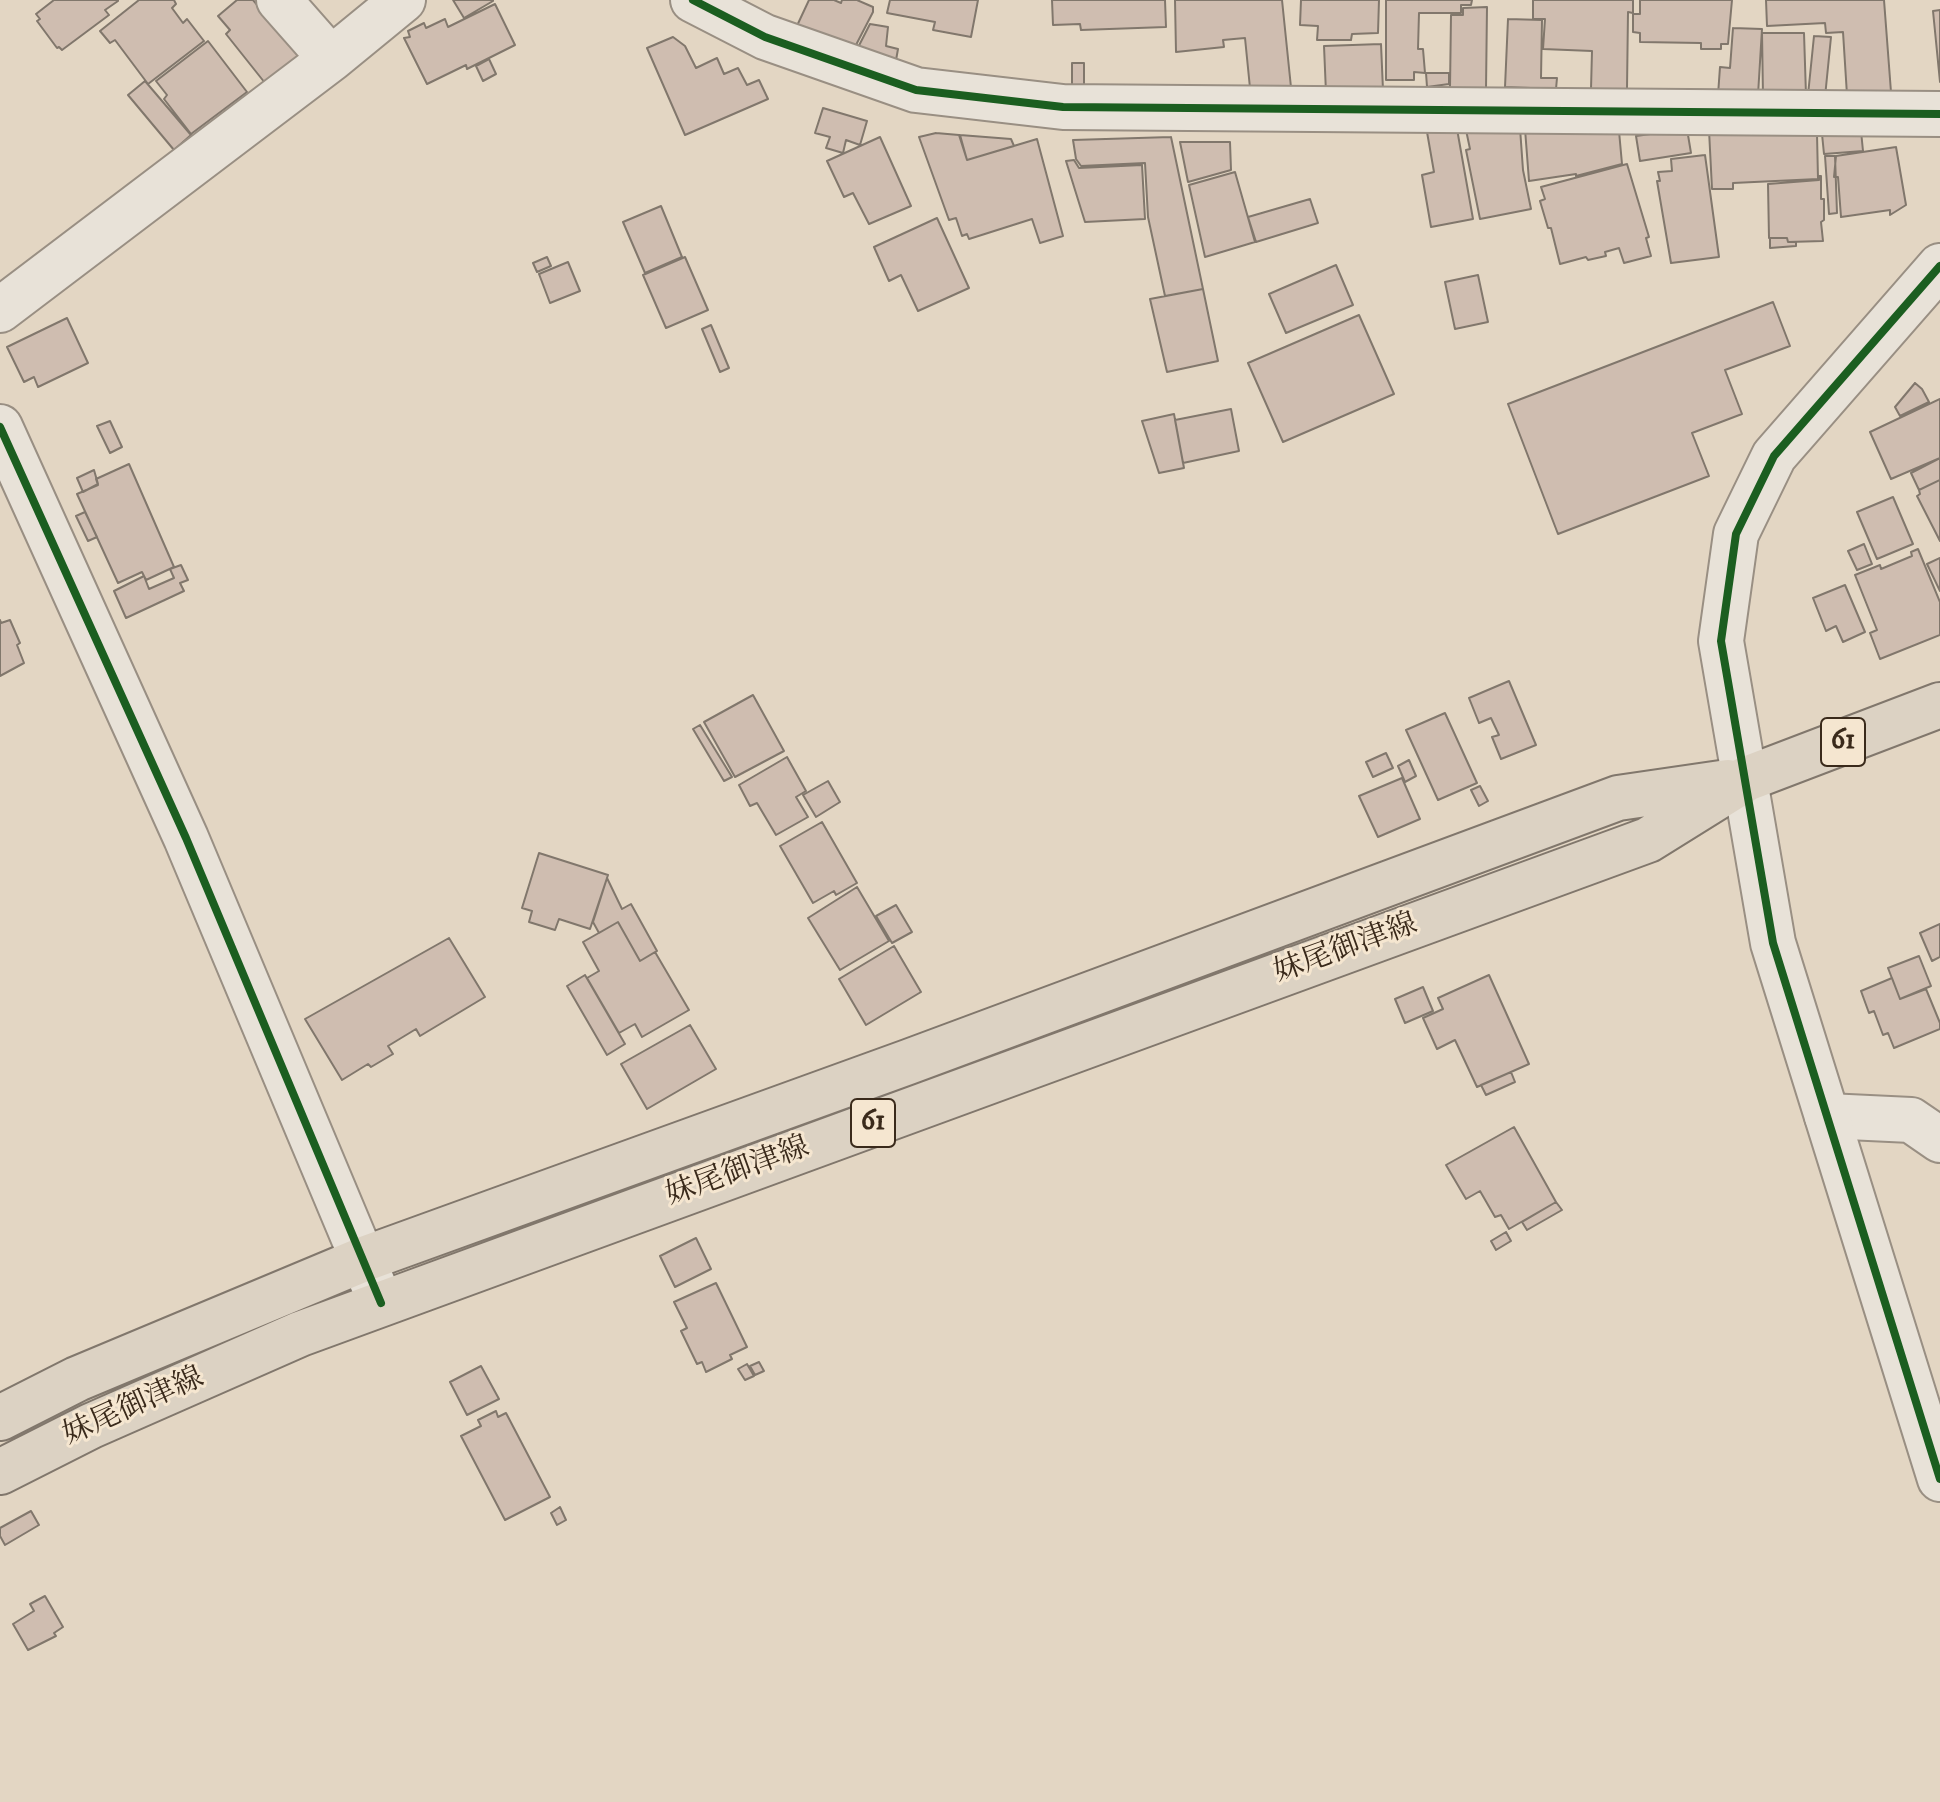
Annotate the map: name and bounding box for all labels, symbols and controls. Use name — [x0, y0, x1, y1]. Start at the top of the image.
road number: 61 — [1821, 718, 1865, 766]
street label: 妹尾御津線 — [1269, 907, 1423, 993]
road number: 61 — [851, 1099, 895, 1147]
street label: 妹尾御津線 — [661, 1130, 815, 1216]
street label: 妹尾御津線 — [58, 1361, 210, 1455]

